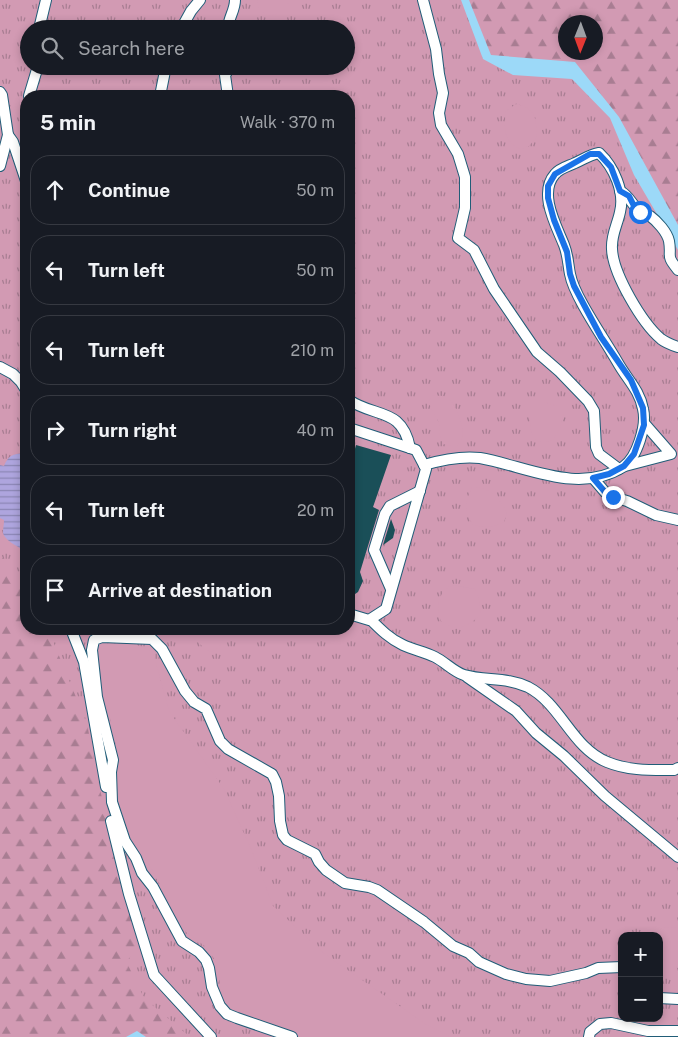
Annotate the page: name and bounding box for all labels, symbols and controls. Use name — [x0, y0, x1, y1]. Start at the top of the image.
north arrow — [558, 15, 603, 60]
search box — [20, 20, 355, 75]
icon: search — [38, 34, 66, 62]
text: Search here — [78, 37, 185, 59]
text: 5 min — [40, 110, 96, 135]
text: Walk · 370 m — [240, 113, 335, 132]
icon: ahead — [41, 176, 69, 204]
text: Continue — [88, 179, 170, 201]
text: 50 m — [296, 181, 334, 200]
route start — [629, 201, 652, 224]
icon: left — [41, 256, 69, 284]
text: Turn left — [88, 259, 165, 281]
text: 50 m — [296, 261, 334, 280]
icon: left — [41, 336, 69, 364]
text: Turn left — [88, 339, 165, 361]
text: 210 m — [290, 341, 334, 360]
icon: right — [41, 416, 69, 444]
text: Turn right — [88, 419, 177, 441]
text: 40 m — [296, 421, 334, 440]
route end — [602, 486, 625, 509]
icon: left — [41, 496, 69, 524]
text: Turn left — [88, 499, 165, 521]
text: 20 m — [297, 501, 334, 520]
icon: arrive — [41, 576, 69, 604]
text: Arrive at destination — [88, 579, 272, 601]
map controls — [618, 932, 663, 1022]
button: + — [618, 932, 663, 977]
button: − — [618, 977, 663, 1022]

